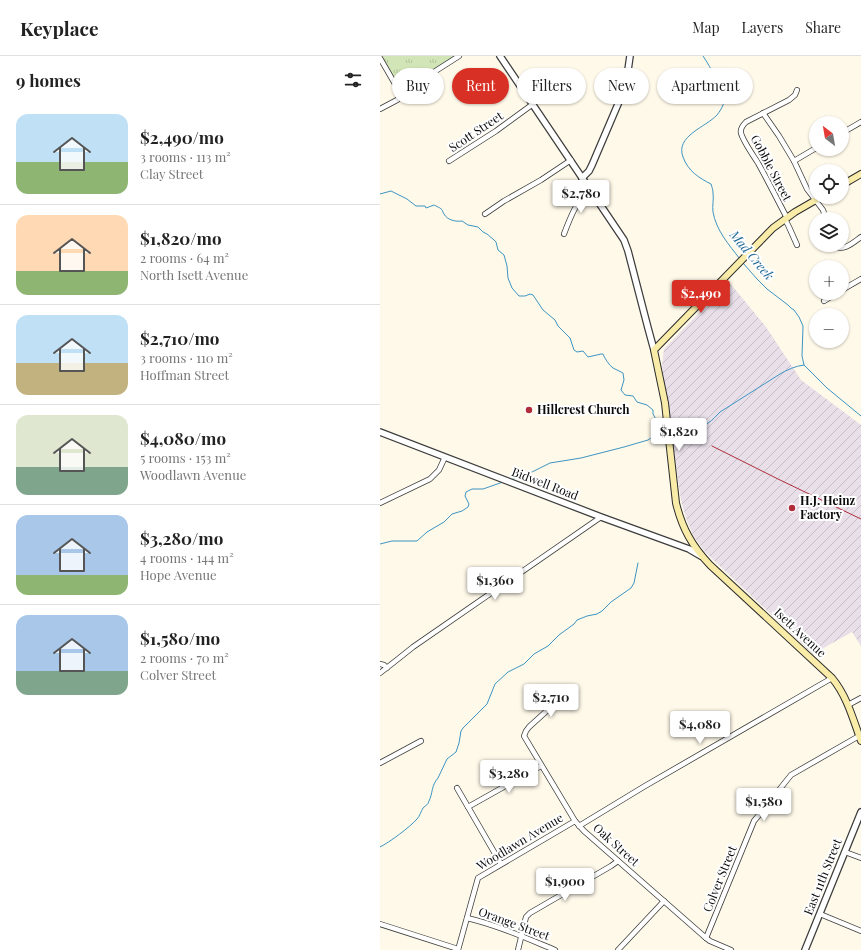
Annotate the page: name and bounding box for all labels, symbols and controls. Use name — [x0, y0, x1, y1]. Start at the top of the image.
text: Keyplace — [20, 15, 99, 41]
text: Map — [692, 18, 720, 37]
text: Layers — [742, 18, 783, 37]
text: Share — [805, 18, 841, 37]
chip: Buy — [392, 68, 444, 104]
chip: Rent — [452, 68, 509, 104]
chip: Filters — [517, 68, 586, 104]
chip: New — [594, 68, 649, 104]
chip: Apartment — [657, 68, 753, 104]
text: 9 homes — [16, 69, 81, 91]
icon: filters — [342, 69, 364, 91]
street label: Scott Street — [445, 107, 506, 155]
north arrow — [809, 116, 849, 156]
map controls — [809, 116, 849, 348]
text: $2,490/mo — [140, 126, 224, 148]
icon: home — [48, 130, 96, 178]
street label: Gobble Street — [748, 132, 796, 204]
text: 3 rooms · 113 m² — [140, 148, 231, 165]
button: locate — [809, 164, 849, 204]
text: Clay Street — [140, 165, 203, 182]
pin: $2,780 — [548, 180, 614, 214]
text: $2,780 — [561, 184, 601, 201]
button: layers — [809, 212, 849, 252]
water label: Mad Creek — [726, 225, 778, 283]
text: $1,820/mo — [140, 227, 222, 249]
icon: home — [48, 231, 96, 279]
text: 2 rooms · 64 m² — [140, 249, 229, 266]
button: + — [809, 260, 849, 300]
text: North Isett Avenue — [140, 266, 248, 283]
pin: $2,490 — [668, 280, 734, 314]
text: $2,490 — [681, 284, 721, 301]
button: − — [809, 308, 849, 348]
text: $2,710/mo — [140, 327, 219, 349]
icon: home — [48, 331, 96, 379]
text: 3 rooms · 110 m² — [140, 349, 233, 366]
text: Hoffman Street — [140, 366, 229, 383]
place label: Hillcrest Church — [537, 401, 630, 417]
marker: Hillcrest Church — [524, 405, 534, 415]
pin: $1,820 — [646, 418, 712, 452]
text: $1,820 — [660, 422, 698, 439]
text: $4,080/mo — [140, 427, 226, 449]
icon: home — [48, 431, 96, 479]
text: 5 rooms · 153 m² — [140, 449, 231, 466]
street label: Bidwell Road — [510, 463, 581, 503]
text: Woodlawn Avenue — [140, 466, 246, 483]
place label: H.J. Heinz Factory — [800, 492, 856, 522]
marker: H.J. Heinz Factory — [787, 503, 797, 513]
text: $3,280/mo — [140, 527, 223, 549]
icon: home — [48, 531, 96, 579]
text: 4 rooms · 144 m² — [140, 549, 234, 566]
text: Hope Avenue — [140, 566, 217, 583]
pin: $1,360 — [462, 567, 528, 601]
text: $1,360 — [476, 571, 514, 588]
street label: Isett Avenue — [771, 604, 830, 660]
text: $1,580/mo — [140, 627, 220, 649]
icon: home — [48, 631, 96, 679]
text: 2 rooms · 70 m² — [140, 649, 229, 666]
text: Colver Street — [140, 666, 216, 683]
pin: $2,710 — [518, 684, 584, 718]
text: $2,710 — [533, 688, 569, 705]
pin: $4,080 — [667, 711, 733, 745]
text: $4,080 — [679, 715, 721, 732]
pin: $3,280 — [476, 760, 542, 794]
text: $3,280 — [489, 764, 529, 781]
pin: $1,580 — [731, 788, 797, 822]
text: $1,580 — [745, 792, 783, 809]
street label: Woodlawn Avenue — [472, 809, 566, 874]
street label: Oak Street — [590, 819, 644, 870]
street label: East 11th Street — [799, 835, 845, 917]
street label: Colver Street — [698, 842, 740, 914]
pin: $1,900 — [532, 868, 598, 902]
text: $1,900 — [545, 872, 585, 889]
street label: Orange Street — [476, 903, 553, 944]

